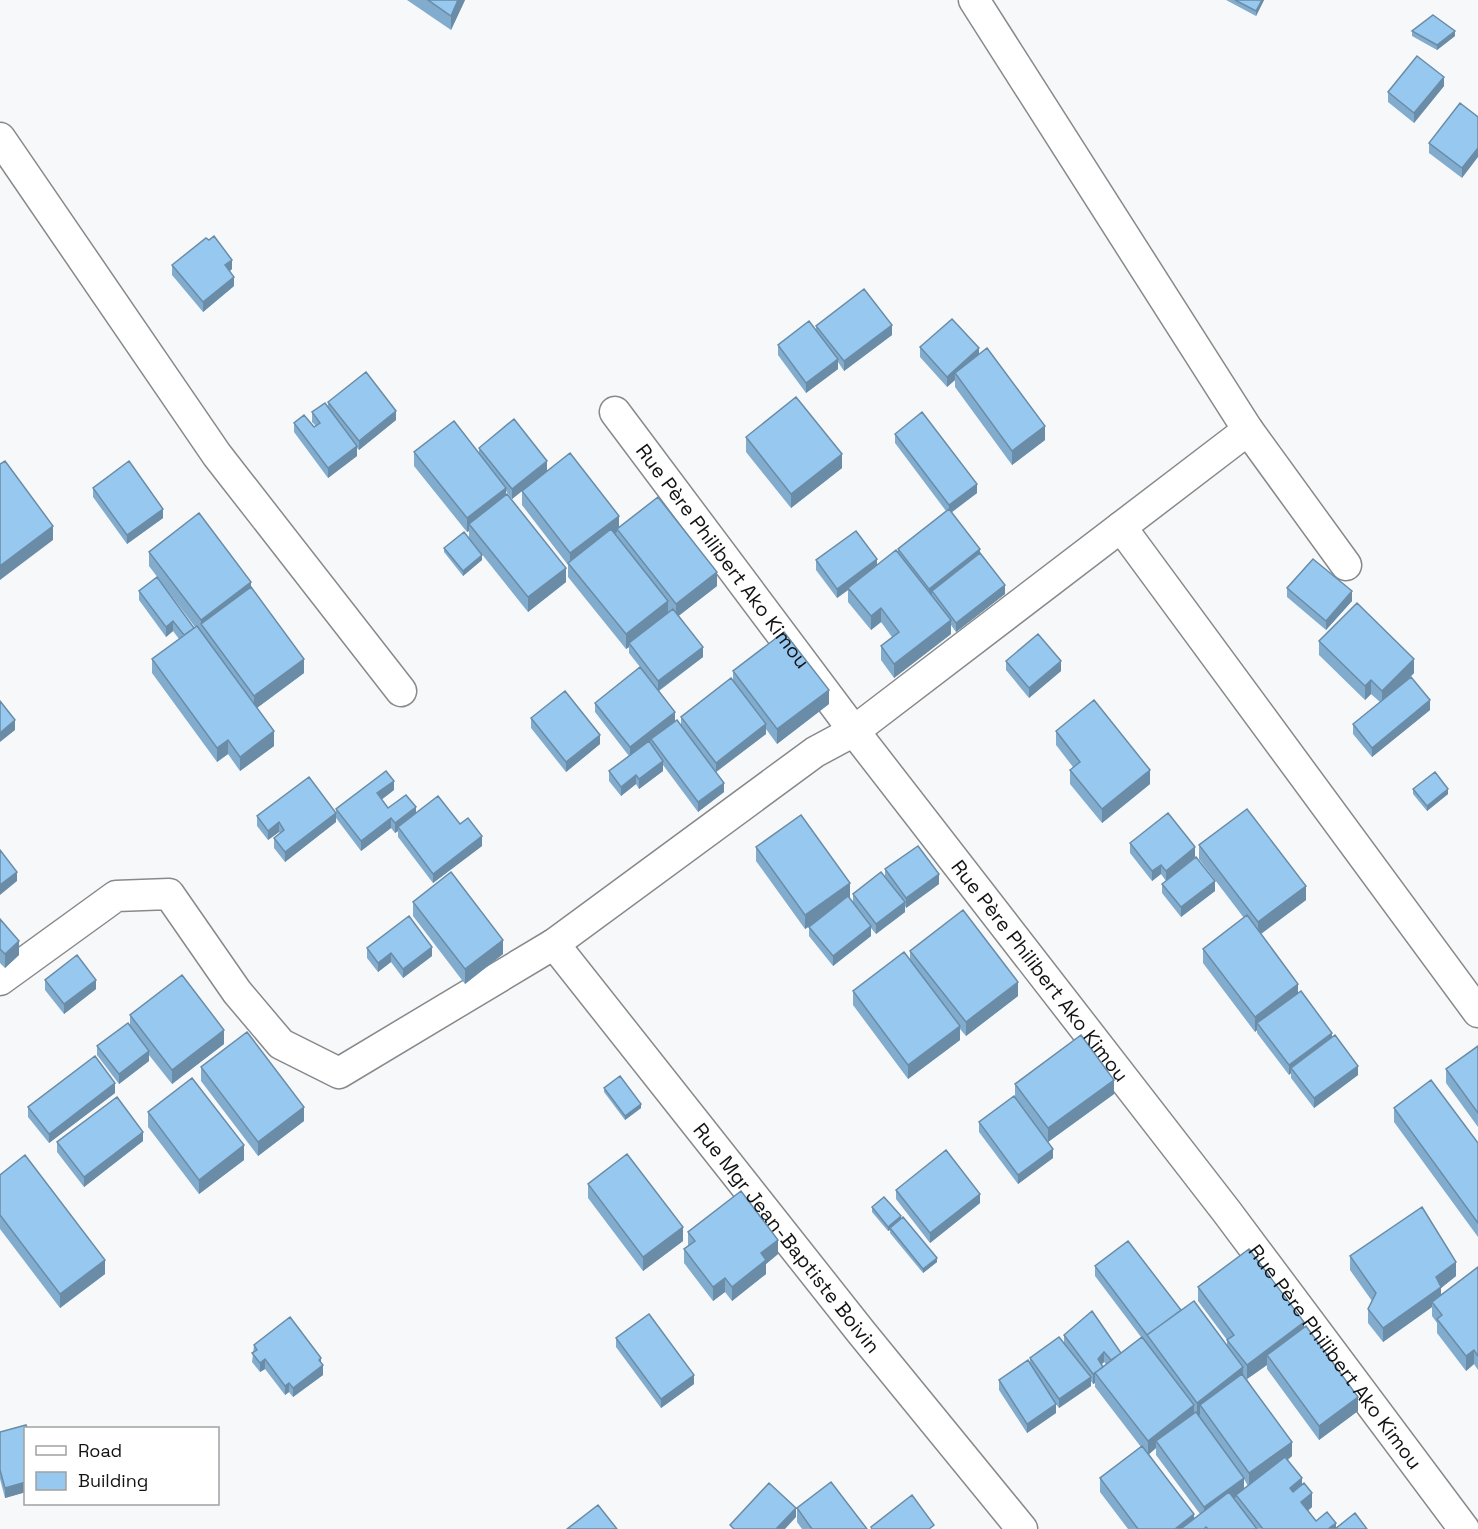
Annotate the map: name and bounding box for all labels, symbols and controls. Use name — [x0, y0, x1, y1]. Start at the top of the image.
street label: Rue Père Philibert Ako Kimou — [630, 439, 816, 674]
street label: Rue Père Philibert Ako Kimou — [946, 854, 1134, 1087]
street label: Rue Mgr Jean-Baptiste Boivin — [688, 1118, 886, 1359]
street label: Rue Père Philibert Ako Kimou — [1243, 1239, 1428, 1474]
legend — [24, 1427, 219, 1505]
text: Road — [78, 1439, 122, 1462]
text: Building — [78, 1469, 148, 1492]

